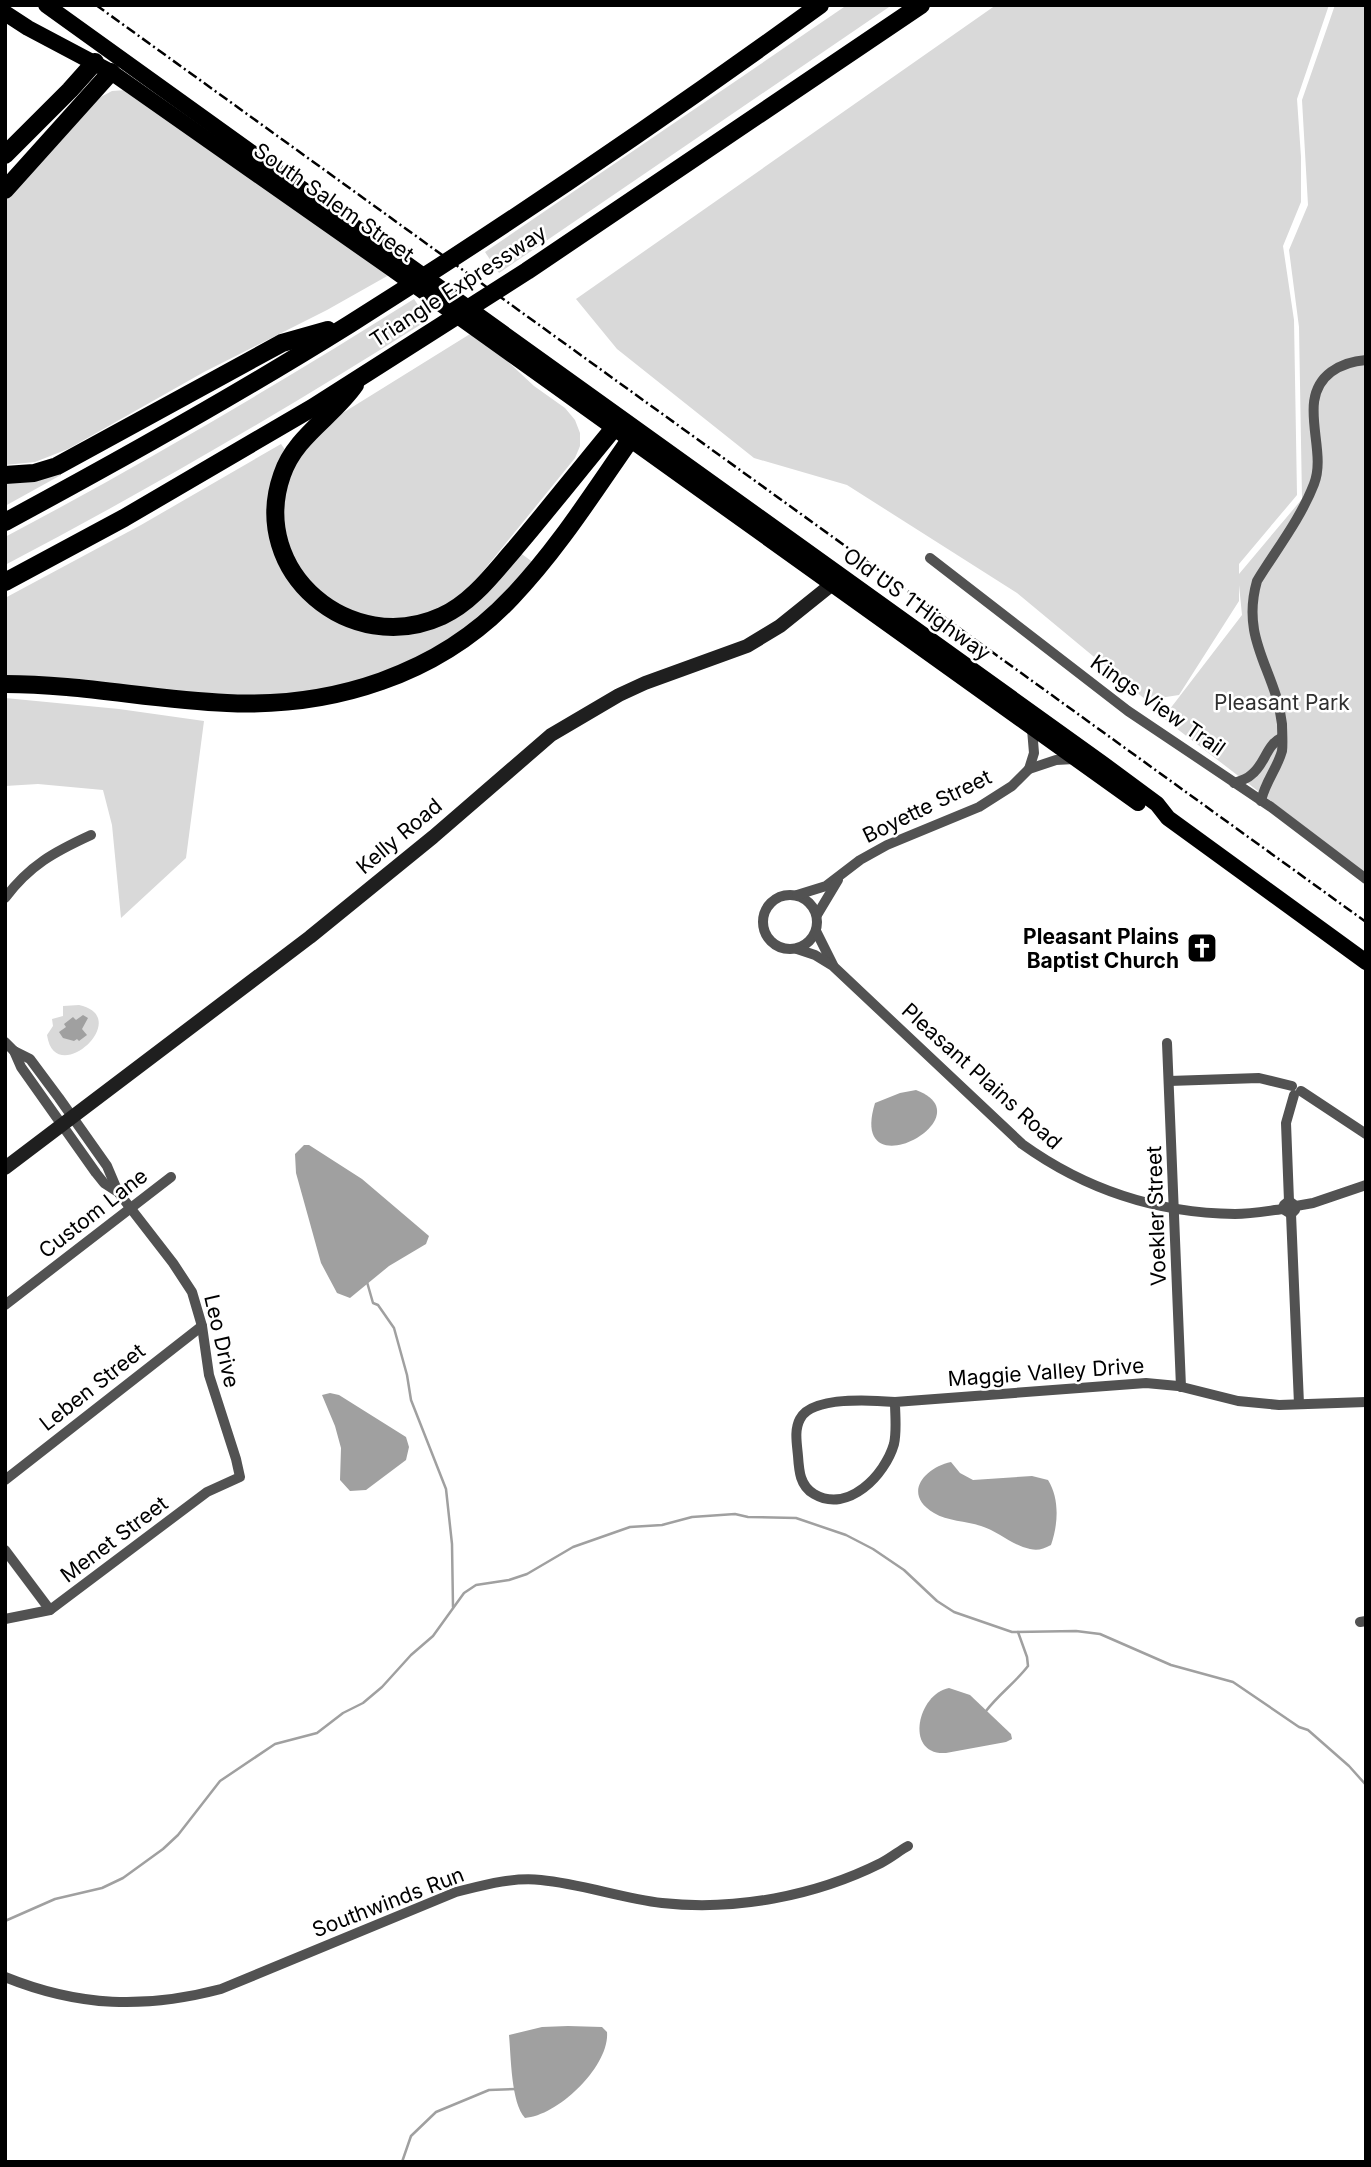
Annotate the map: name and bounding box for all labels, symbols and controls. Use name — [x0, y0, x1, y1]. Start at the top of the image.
street label: South Salem Street — [249, 137, 419, 267]
street label: Triangle Expressway — [365, 219, 551, 352]
street label: Old US 1 Highway — [839, 542, 996, 666]
street label: Kings View Trail — [1086, 649, 1230, 761]
park label: Pleasant Park — [1214, 690, 1350, 715]
street label: Boyette Street — [859, 764, 995, 848]
street label: Kelly Road — [351, 793, 447, 879]
place label: Pleasant Plains Baptist Church — [1023, 924, 1179, 973]
church icon: Pleasant Plains Baptist Church — [1185, 931, 1219, 965]
street label: Pleasant Plains Road — [897, 998, 1067, 1154]
street label: Voekler Street — [1141, 1145, 1171, 1286]
street label: Custom Lane — [34, 1163, 152, 1263]
street label: Leo Drive — [199, 1292, 245, 1390]
street label: Leben Street — [34, 1338, 150, 1436]
street label: Maggie Valley Drive — [947, 1353, 1145, 1391]
street label: Menet Street — [55, 1490, 173, 1587]
street label: Southwinds Run — [309, 1862, 467, 1942]

